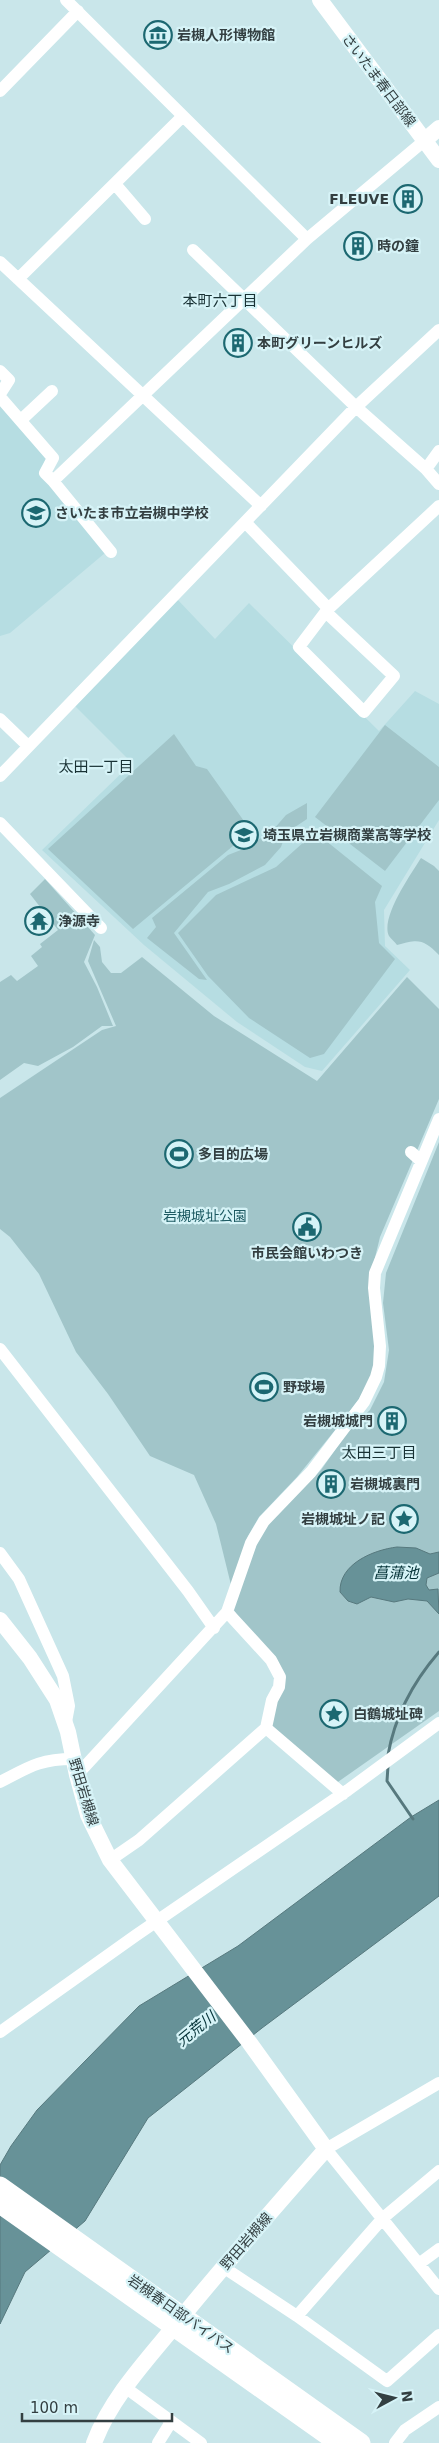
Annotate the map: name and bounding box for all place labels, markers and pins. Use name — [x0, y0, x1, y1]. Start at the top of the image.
museum icon: 岩槻人形博物館 — [143, 20, 173, 50]
place label: 岩槻人形博物館 — [177, 27, 275, 43]
building icon: FLEUVE — [393, 184, 423, 214]
place label: FLEUVE — [329, 191, 389, 207]
building icon: 時の鐘 — [343, 231, 373, 261]
place label: 時の鐘 — [377, 238, 419, 254]
building icon: 本町グリーンヒルズ — [223, 328, 253, 358]
place label: 本町グリーンヒルズ — [257, 335, 382, 351]
school or university icon: さいたま市立岩槻中学校 — [21, 498, 51, 528]
place label: さいたま市立岩槻中学校 — [55, 505, 209, 521]
school or university icon: 埼玉県立岩槻商業高等学校 — [229, 820, 259, 850]
place label: 埼玉県立岩槻商業高等学校 — [263, 827, 431, 843]
temple icon: 浄源寺 — [24, 906, 54, 936]
place label: 浄源寺 — [58, 913, 100, 929]
sports icon: 多目的広場 — [164, 1139, 194, 1169]
place label: 多目的広場 — [198, 1146, 268, 1162]
public building icon: 市民会館いわつき — [292, 1212, 322, 1242]
place label: 市民会館いわつき — [251, 1245, 363, 1261]
sports icon: 野球場 — [249, 1372, 279, 1402]
place label: 野球場 — [283, 1379, 325, 1395]
building icon: 岩槻城城門 — [377, 1406, 407, 1436]
place label: 岩槻城城門 — [303, 1413, 373, 1429]
building icon: 岩槻城裏門 — [316, 1469, 346, 1499]
place label: 岩槻城裏門 — [350, 1476, 420, 1492]
place icon: 岩槻城址ノ記 — [389, 1504, 419, 1534]
place label: 岩槻城址ノ記 — [301, 1511, 385, 1527]
place icon: 白鶴城址碑 — [319, 1699, 349, 1729]
place label: 白鶴城址碑 — [353, 1706, 423, 1722]

